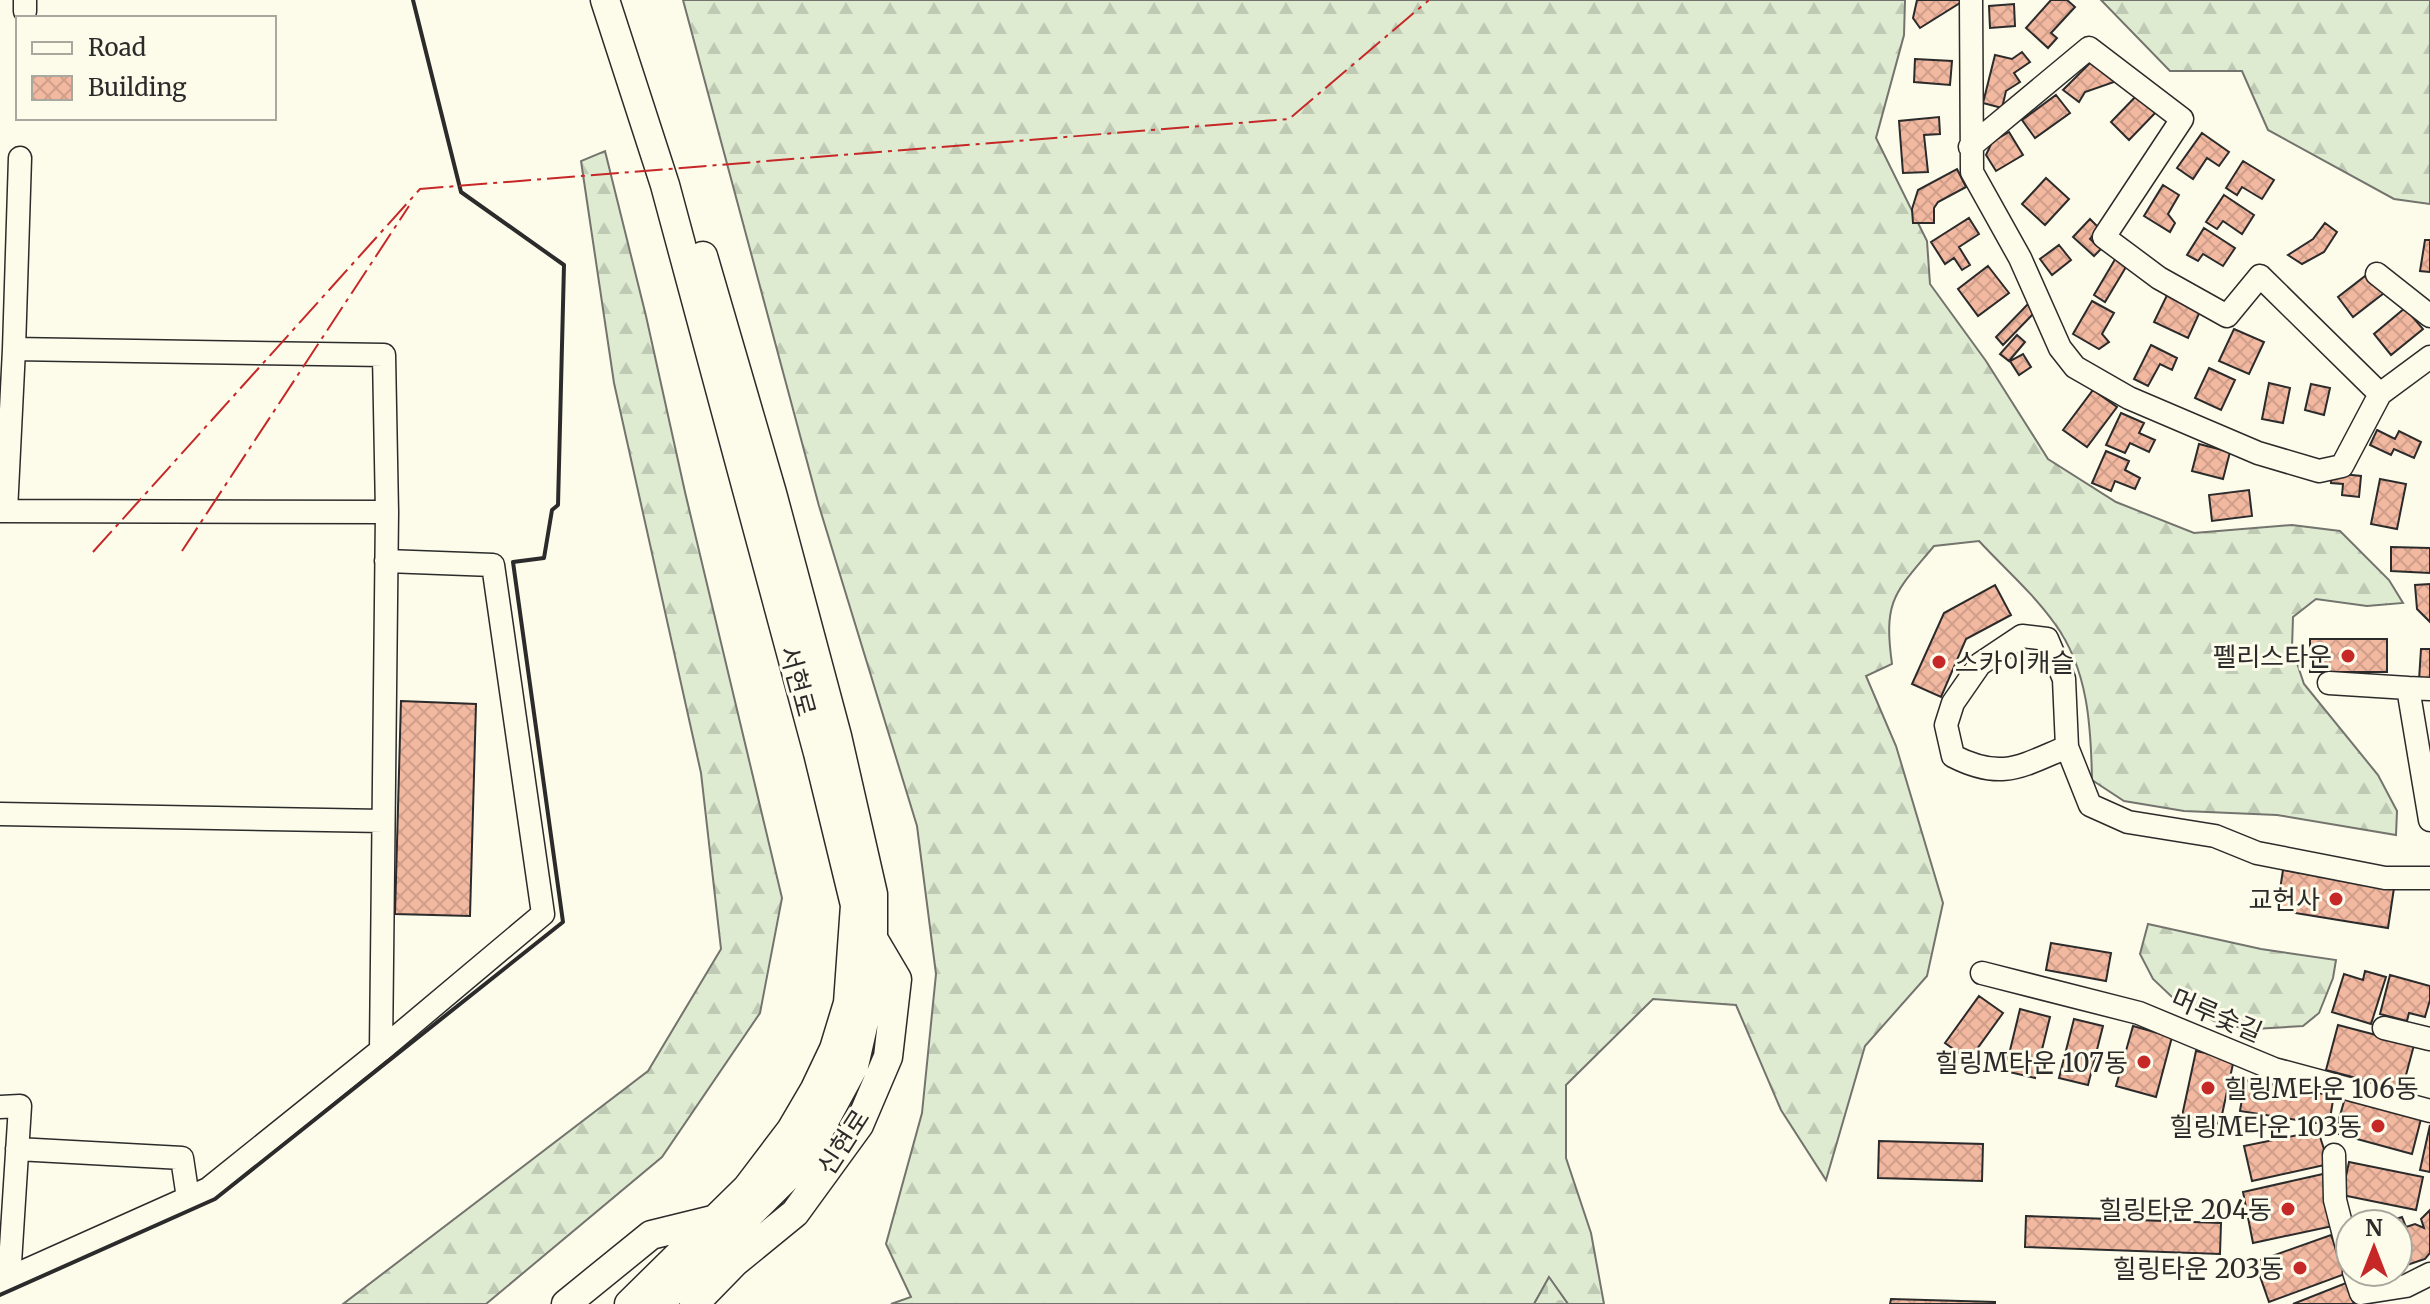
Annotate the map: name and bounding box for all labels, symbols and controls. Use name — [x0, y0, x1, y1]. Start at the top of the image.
legend — [16, 16, 276, 120]
text: Road — [88, 32, 146, 63]
text: Building — [88, 72, 187, 103]
place label: 펠리스타운 — [2212, 640, 2332, 673]
street label: 서현로 — [773, 642, 823, 720]
place label: 스카이캐슬 — [1955, 646, 2075, 679]
marker: 펠리스타운 — [2339, 647, 2357, 665]
marker: 스카이캐슬 — [1930, 653, 1948, 671]
place label: 교헌사 — [2248, 883, 2320, 916]
marker: 교헌사 — [2327, 890, 2345, 908]
street label: 머루숯길 — [2167, 981, 2267, 1049]
place label: 힐링M타운 107동 — [1935, 1046, 2128, 1079]
marker: 힐링M타운 107동 — [2135, 1053, 2153, 1071]
place label: 힐링M타운 106동 — [2224, 1072, 2419, 1105]
marker: 힐링M타운 106동 — [2199, 1079, 2217, 1097]
street label: 신현로 — [810, 1103, 876, 1181]
place label: 힐링M타운 103동 — [2169, 1110, 2362, 1143]
marker: 힐링M타운 103동 — [2369, 1117, 2387, 1135]
place label: 힐링타운 204동 — [2099, 1193, 2272, 1226]
marker: 힐링타운 204동 — [2279, 1200, 2297, 1218]
north arrow — [2334, 1208, 2414, 1288]
text: N — [2365, 1214, 2383, 1242]
place label: 힐링타운 203동 — [2113, 1252, 2284, 1285]
marker: 힐링타운 203동 — [2291, 1259, 2309, 1277]

